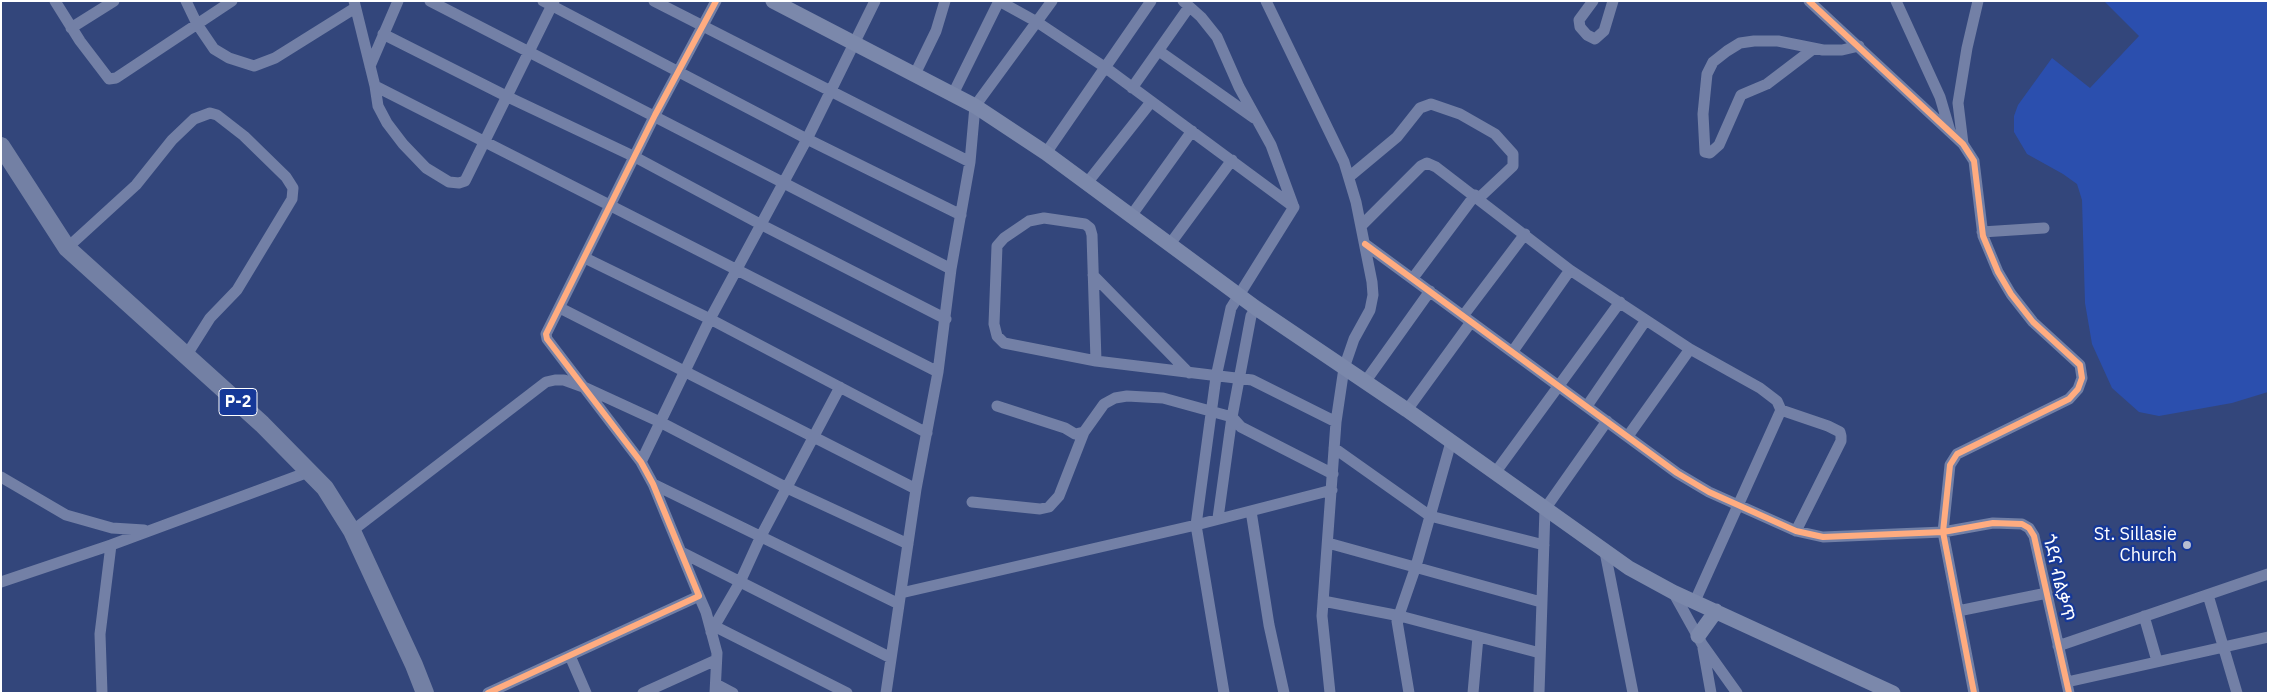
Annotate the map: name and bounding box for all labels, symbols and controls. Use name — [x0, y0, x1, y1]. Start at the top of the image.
road number: P-2 — [219, 388, 257, 416]
place label: St. Sillasie Church — [2094, 524, 2177, 566]
street label: ጎደና ብልቃጥ — [2037, 532, 2079, 624]
marker: St. Sillasie Church — [2181, 539, 2193, 551]

